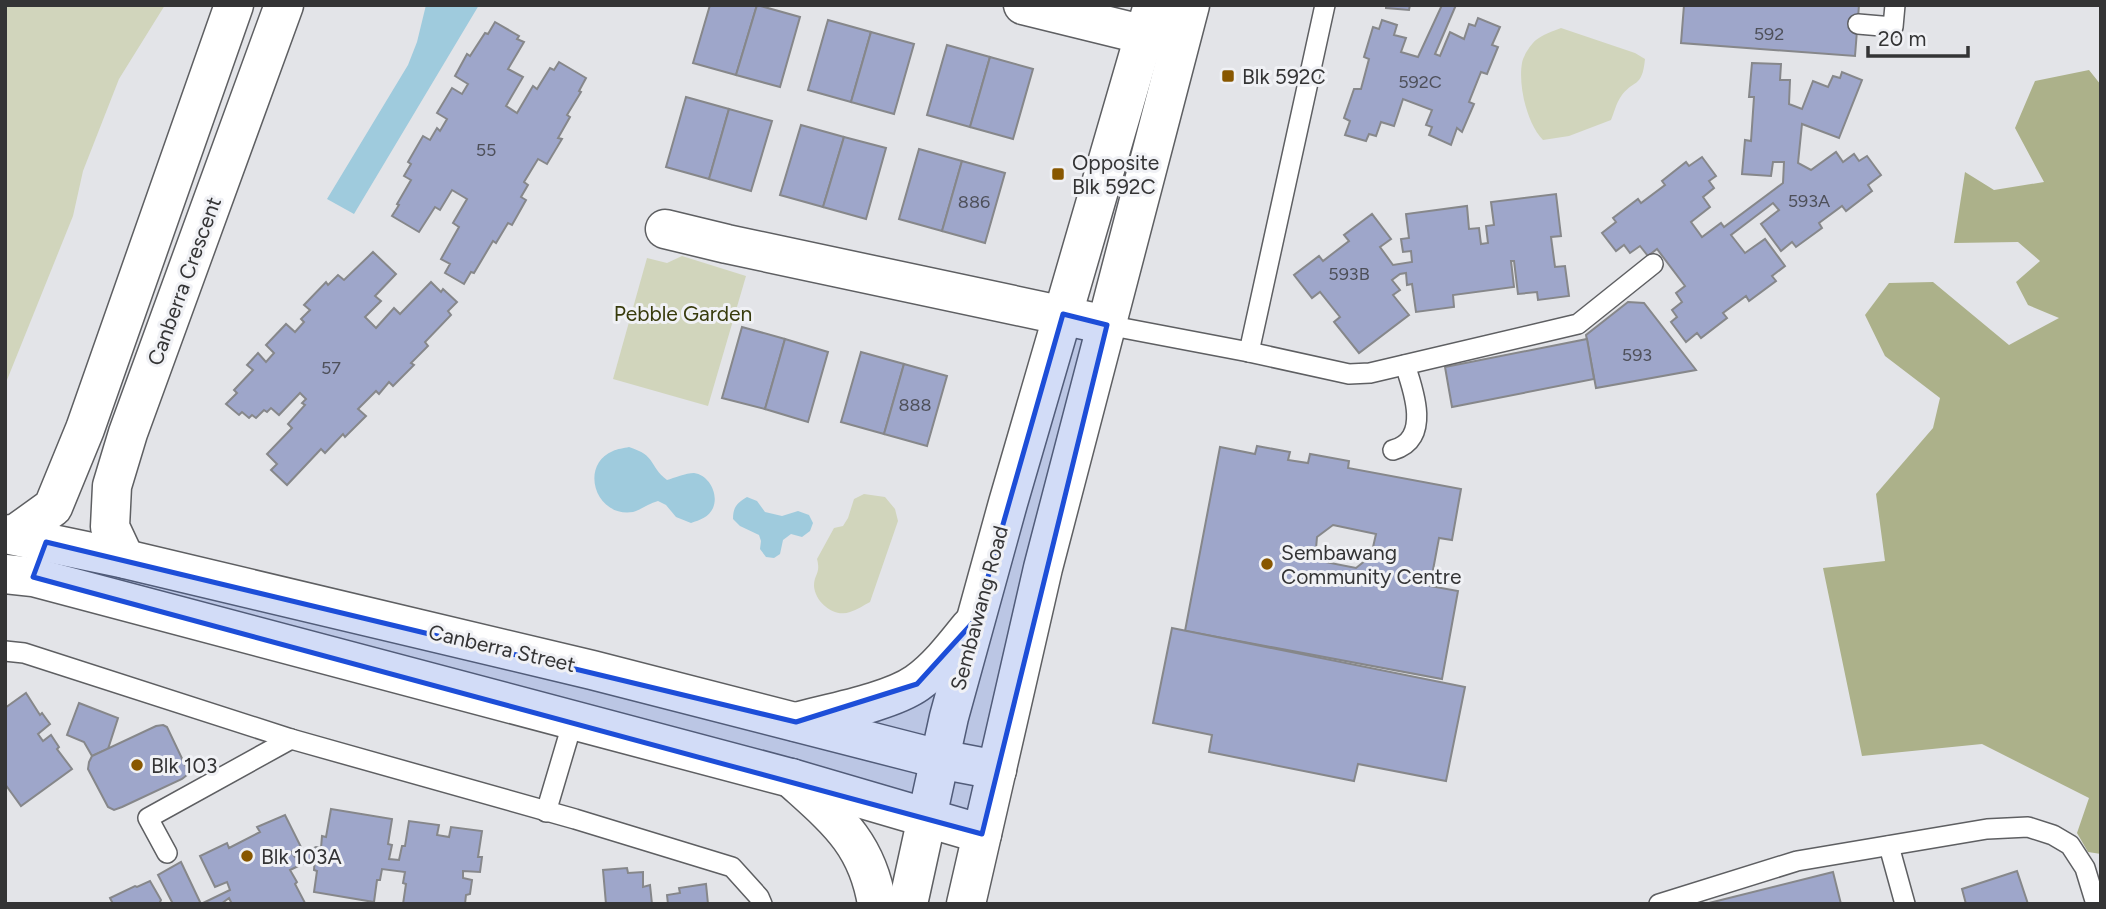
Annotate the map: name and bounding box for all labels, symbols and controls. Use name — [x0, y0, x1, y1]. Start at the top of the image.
scale bar — [1868, 14, 1968, 58]
house number: 592 — [1754, 23, 1784, 45]
text: 20 m — [1878, 26, 1926, 51]
place label: Blk 592C — [1242, 64, 1326, 89]
marker: Blk 592C — [1220, 68, 1236, 84]
house number: 592C — [1398, 71, 1442, 93]
house number: 55 — [476, 139, 496, 161]
place label: Opposite Blk 592C — [1072, 150, 1159, 199]
marker: Opposite Blk 592C — [1050, 166, 1066, 182]
house number: 593A — [1788, 190, 1830, 212]
house number: 886 — [958, 191, 990, 213]
street label: Canberra Crescent — [142, 193, 226, 369]
house number: 593B — [1328, 263, 1370, 285]
park label: Pebble Garden — [614, 301, 752, 326]
house number: 593 — [1622, 344, 1652, 366]
house number: 57 — [321, 357, 341, 379]
house number: 888 — [898, 394, 932, 416]
street label: Sembawang Road — [945, 523, 1013, 693]
place label: Sembawang Community Centre — [1281, 540, 1461, 589]
marker: Sembawang Community Centre — [1259, 556, 1275, 572]
street label: Canberra Street — [426, 619, 578, 677]
place label: Blk 103 — [151, 753, 217, 778]
marker: Blk 103 — [129, 757, 145, 773]
place label: Blk 103A — [261, 844, 342, 869]
marker: Blk 103A — [239, 848, 255, 864]

